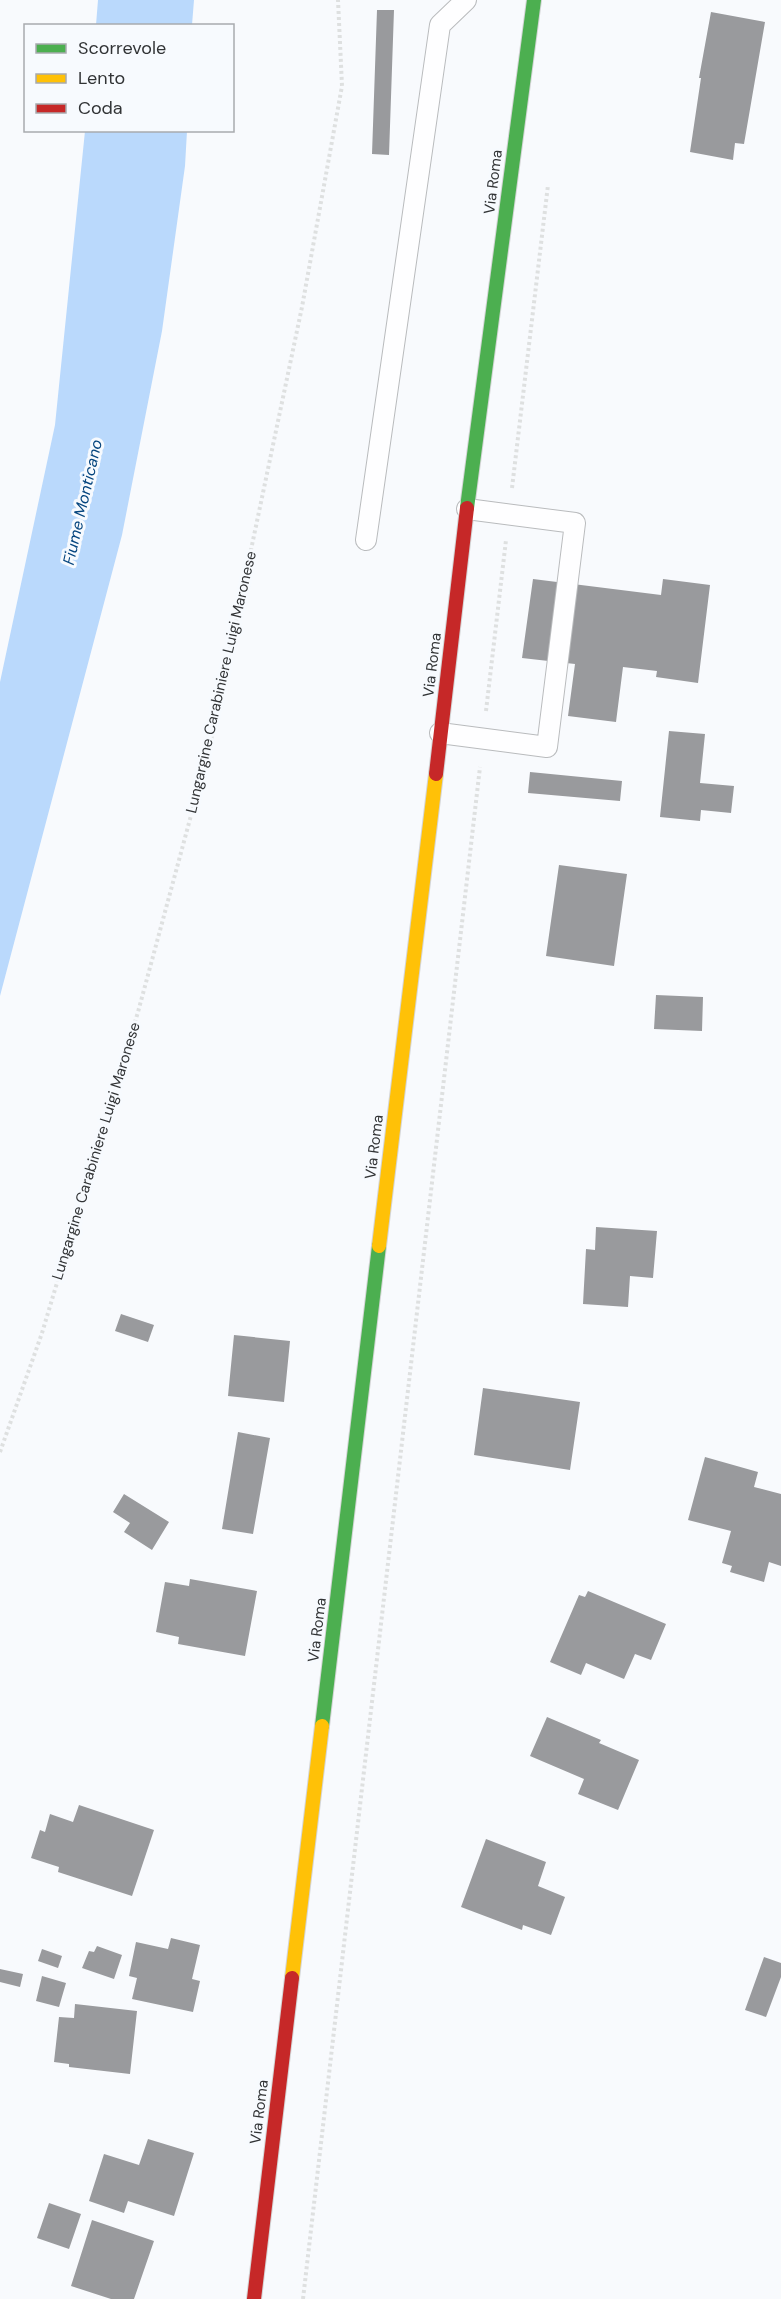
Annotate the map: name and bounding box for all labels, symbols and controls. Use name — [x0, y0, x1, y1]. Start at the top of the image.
legend — [24, 24, 234, 132]
text: Scorrevole — [78, 36, 166, 60]
text: Lento — [78, 66, 125, 90]
text: Coda — [78, 96, 123, 120]
street label: Via Roma — [479, 149, 507, 215]
water label: Fiume Monticano — [58, 437, 107, 567]
street label: Lungargine Carabiniere Luigi Maronese — [181, 549, 261, 815]
street label: Via Roma — [418, 632, 446, 698]
street label: Lungargine Carabiniere Luigi Maronese — [47, 1020, 145, 1282]
street label: Via Roma — [360, 1114, 388, 1180]
street label: Via Roma — [303, 1597, 331, 1663]
street label: Via Roma — [245, 2079, 273, 2145]

